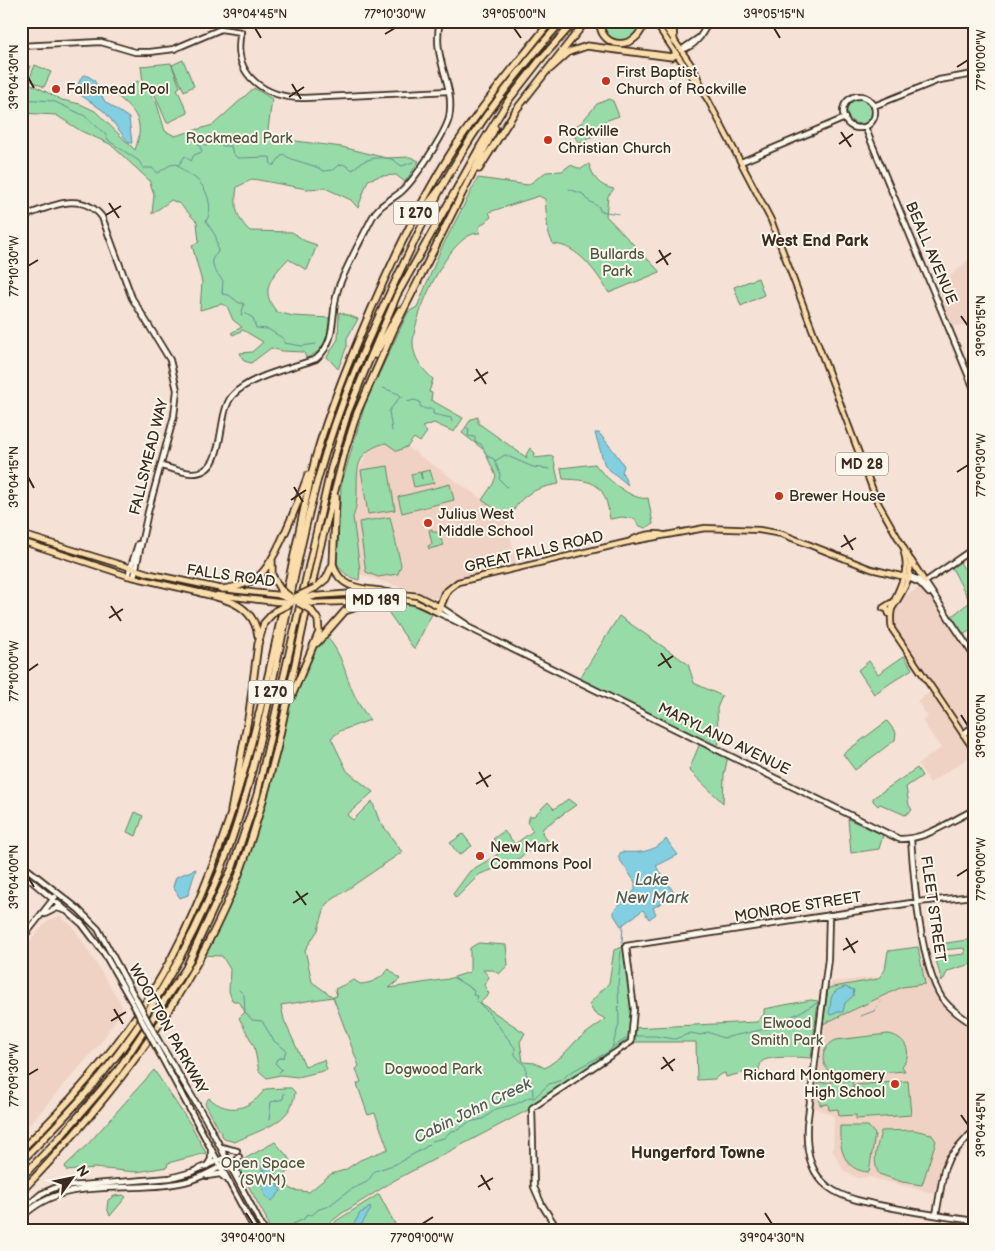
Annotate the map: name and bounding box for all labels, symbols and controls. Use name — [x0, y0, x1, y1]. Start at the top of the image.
text: 39°04'45"N — [223, 7, 287, 22]
text: 77°10'30"W — [364, 7, 426, 22]
text: 39°05'00"N — [482, 7, 546, 22]
text: 39°05'15"N — [743, 7, 805, 22]
text: 77°10'00"W — [974, 29, 989, 91]
text: 39°04'30"N — [7, 45, 22, 109]
place label: First Baptist Church of Rockville — [616, 63, 747, 99]
marker: First Baptist Church of Rockville — [600, 75, 612, 87]
place label: Fallsmead Pool — [66, 80, 169, 99]
marker: Fallsmead Pool — [50, 83, 62, 95]
place label: Rockville Christian Church — [558, 122, 671, 158]
park label: Rockmead Park — [185, 129, 293, 148]
marker: Rockville Christian Church — [542, 134, 554, 146]
street label: BEALL AVENUE — [901, 199, 961, 307]
road number: I 270 — [394, 202, 438, 224]
district label: West End Park — [762, 232, 869, 251]
text: 77°10'30"W — [7, 235, 22, 297]
park label: Bullards Park — [590, 245, 645, 281]
text: 39°05'15"N — [974, 295, 989, 357]
street label: FALLSMEAD WAY — [125, 397, 173, 517]
text: 77°09'30"W — [974, 433, 989, 497]
text: 39°04'15"N — [7, 446, 22, 508]
road number: MD 28 — [836, 452, 888, 476]
place label: Brewer House — [789, 487, 886, 506]
marker: Brewer House — [773, 490, 785, 502]
place label: Julius West Middle School — [438, 505, 533, 541]
marker: Julius West Middle School — [422, 517, 434, 529]
street label: GREAT FALLS ROAD — [463, 527, 605, 577]
street label: FALLS ROAD — [185, 560, 277, 592]
road number: MD 189 — [346, 588, 406, 612]
text: 77°10'00"W — [7, 640, 22, 702]
road number: I 270 — [248, 680, 294, 704]
text: 39°05'00"N — [974, 694, 989, 758]
street label: MARYLAND AVENUE — [655, 699, 793, 779]
text: 77°09'00"W — [974, 837, 989, 901]
place label: New Mark Commons Pool — [490, 838, 592, 874]
text: 39°04'00"N — [7, 845, 22, 909]
marker: New Mark Commons Pool — [474, 850, 486, 862]
street label: FLEET STREET — [916, 855, 950, 963]
water label: Lake New Mark — [616, 871, 690, 908]
street label: MONROE STREET — [733, 888, 863, 926]
street label: WOOTTON PARKWAY — [124, 961, 212, 1098]
park label: Elwood Smith Park — [751, 1014, 824, 1050]
text: 77°09'30"W — [7, 1043, 22, 1107]
park label: Dogwood Park — [384, 1060, 482, 1079]
place label: Richard Montgomery High School — [743, 1066, 885, 1102]
water label: Cabin John Creek — [411, 1074, 536, 1148]
marker: Richard Montgomery High School — [889, 1078, 901, 1090]
text: 39°04'45"N — [974, 1093, 989, 1157]
district label: Hungerford Towne — [631, 1144, 765, 1163]
north arrow — [48, 1154, 98, 1204]
park label: Open Space (SWM) — [221, 1154, 305, 1190]
text: N — [72, 1162, 92, 1180]
text: 39°04'00"N — [221, 1231, 285, 1246]
text: 77°09'00"W — [390, 1231, 454, 1246]
text: 39°04'30"N — [740, 1231, 804, 1246]

